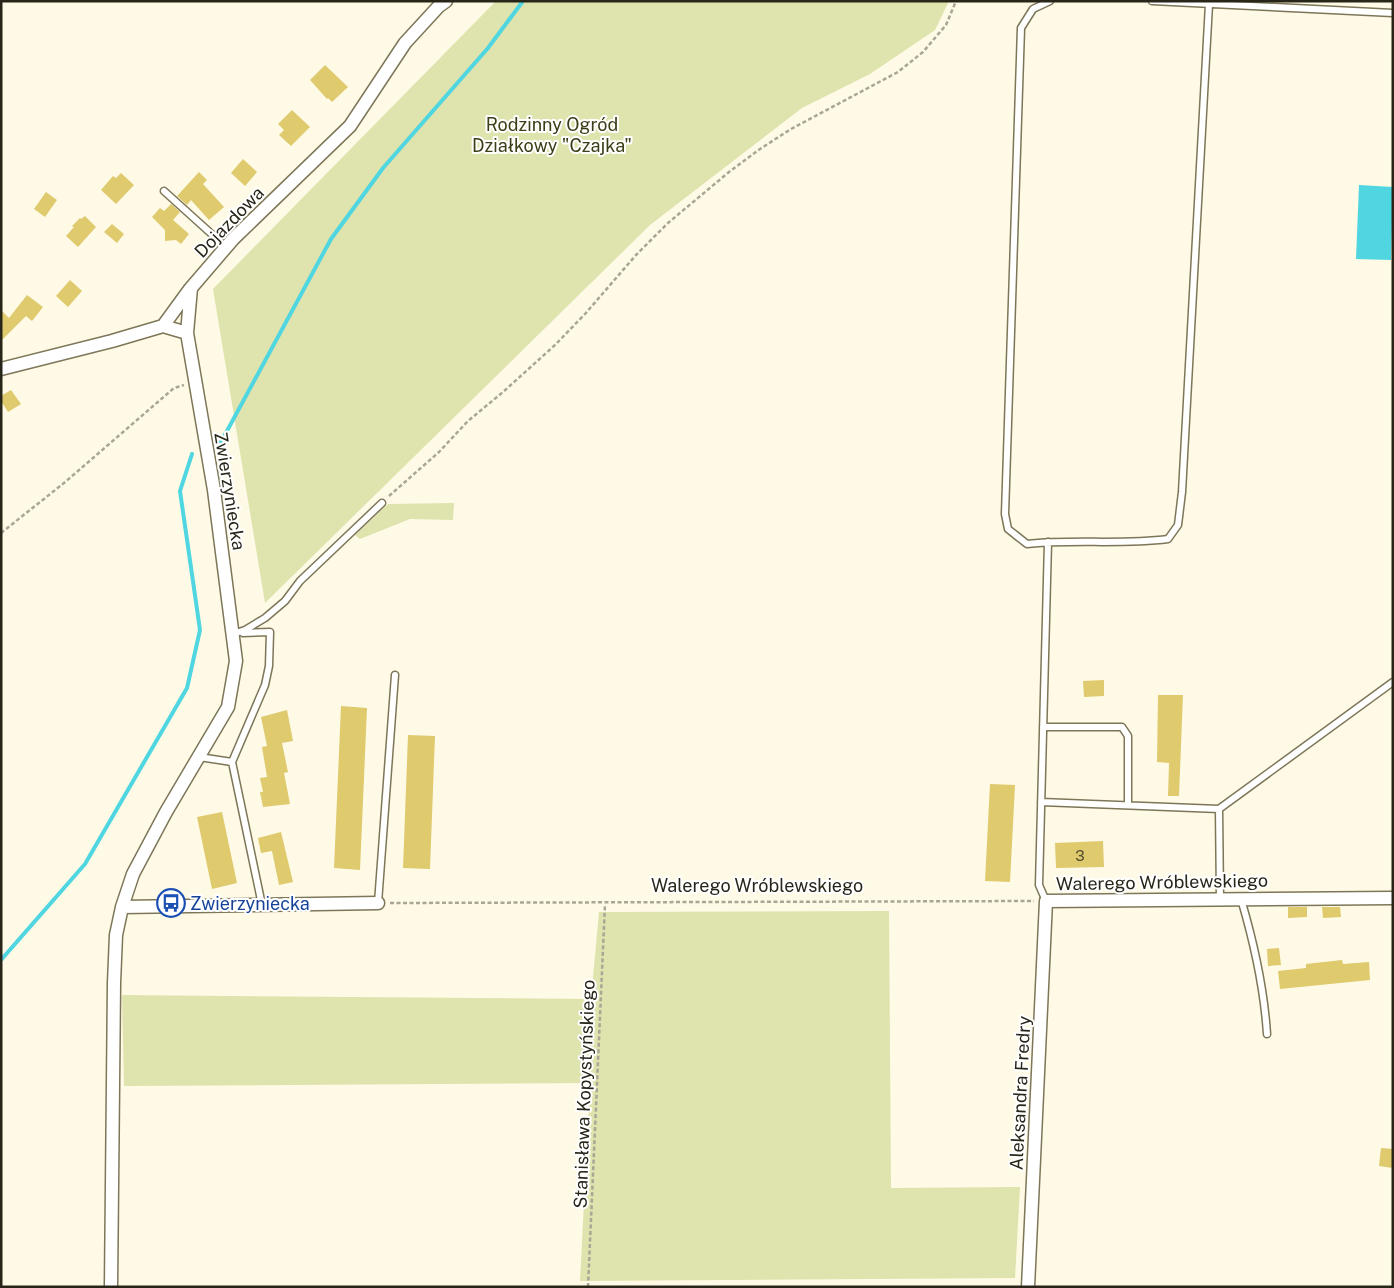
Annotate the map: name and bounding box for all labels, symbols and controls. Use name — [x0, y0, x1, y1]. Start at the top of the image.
park label: Rodzinny Ogród Działkowy "Czajka" — [472, 114, 632, 156]
street label: Dojazdowa — [190, 182, 268, 262]
street label: Zwierzyniecka — [210, 430, 250, 552]
house number: 3 — [1075, 847, 1085, 864]
street label: Walerego Wróblewskiego — [1056, 870, 1268, 894]
street label: Walerego Wróblewskiego — [651, 875, 863, 896]
bus stop icon: Zwierzyniecka — [156, 888, 186, 918]
place label: Zwierzyniecka — [190, 893, 310, 914]
street label: Stanisława Kopystyńskiego — [570, 979, 598, 1209]
street label: Aleksandra Fredry — [1005, 1015, 1035, 1171]

